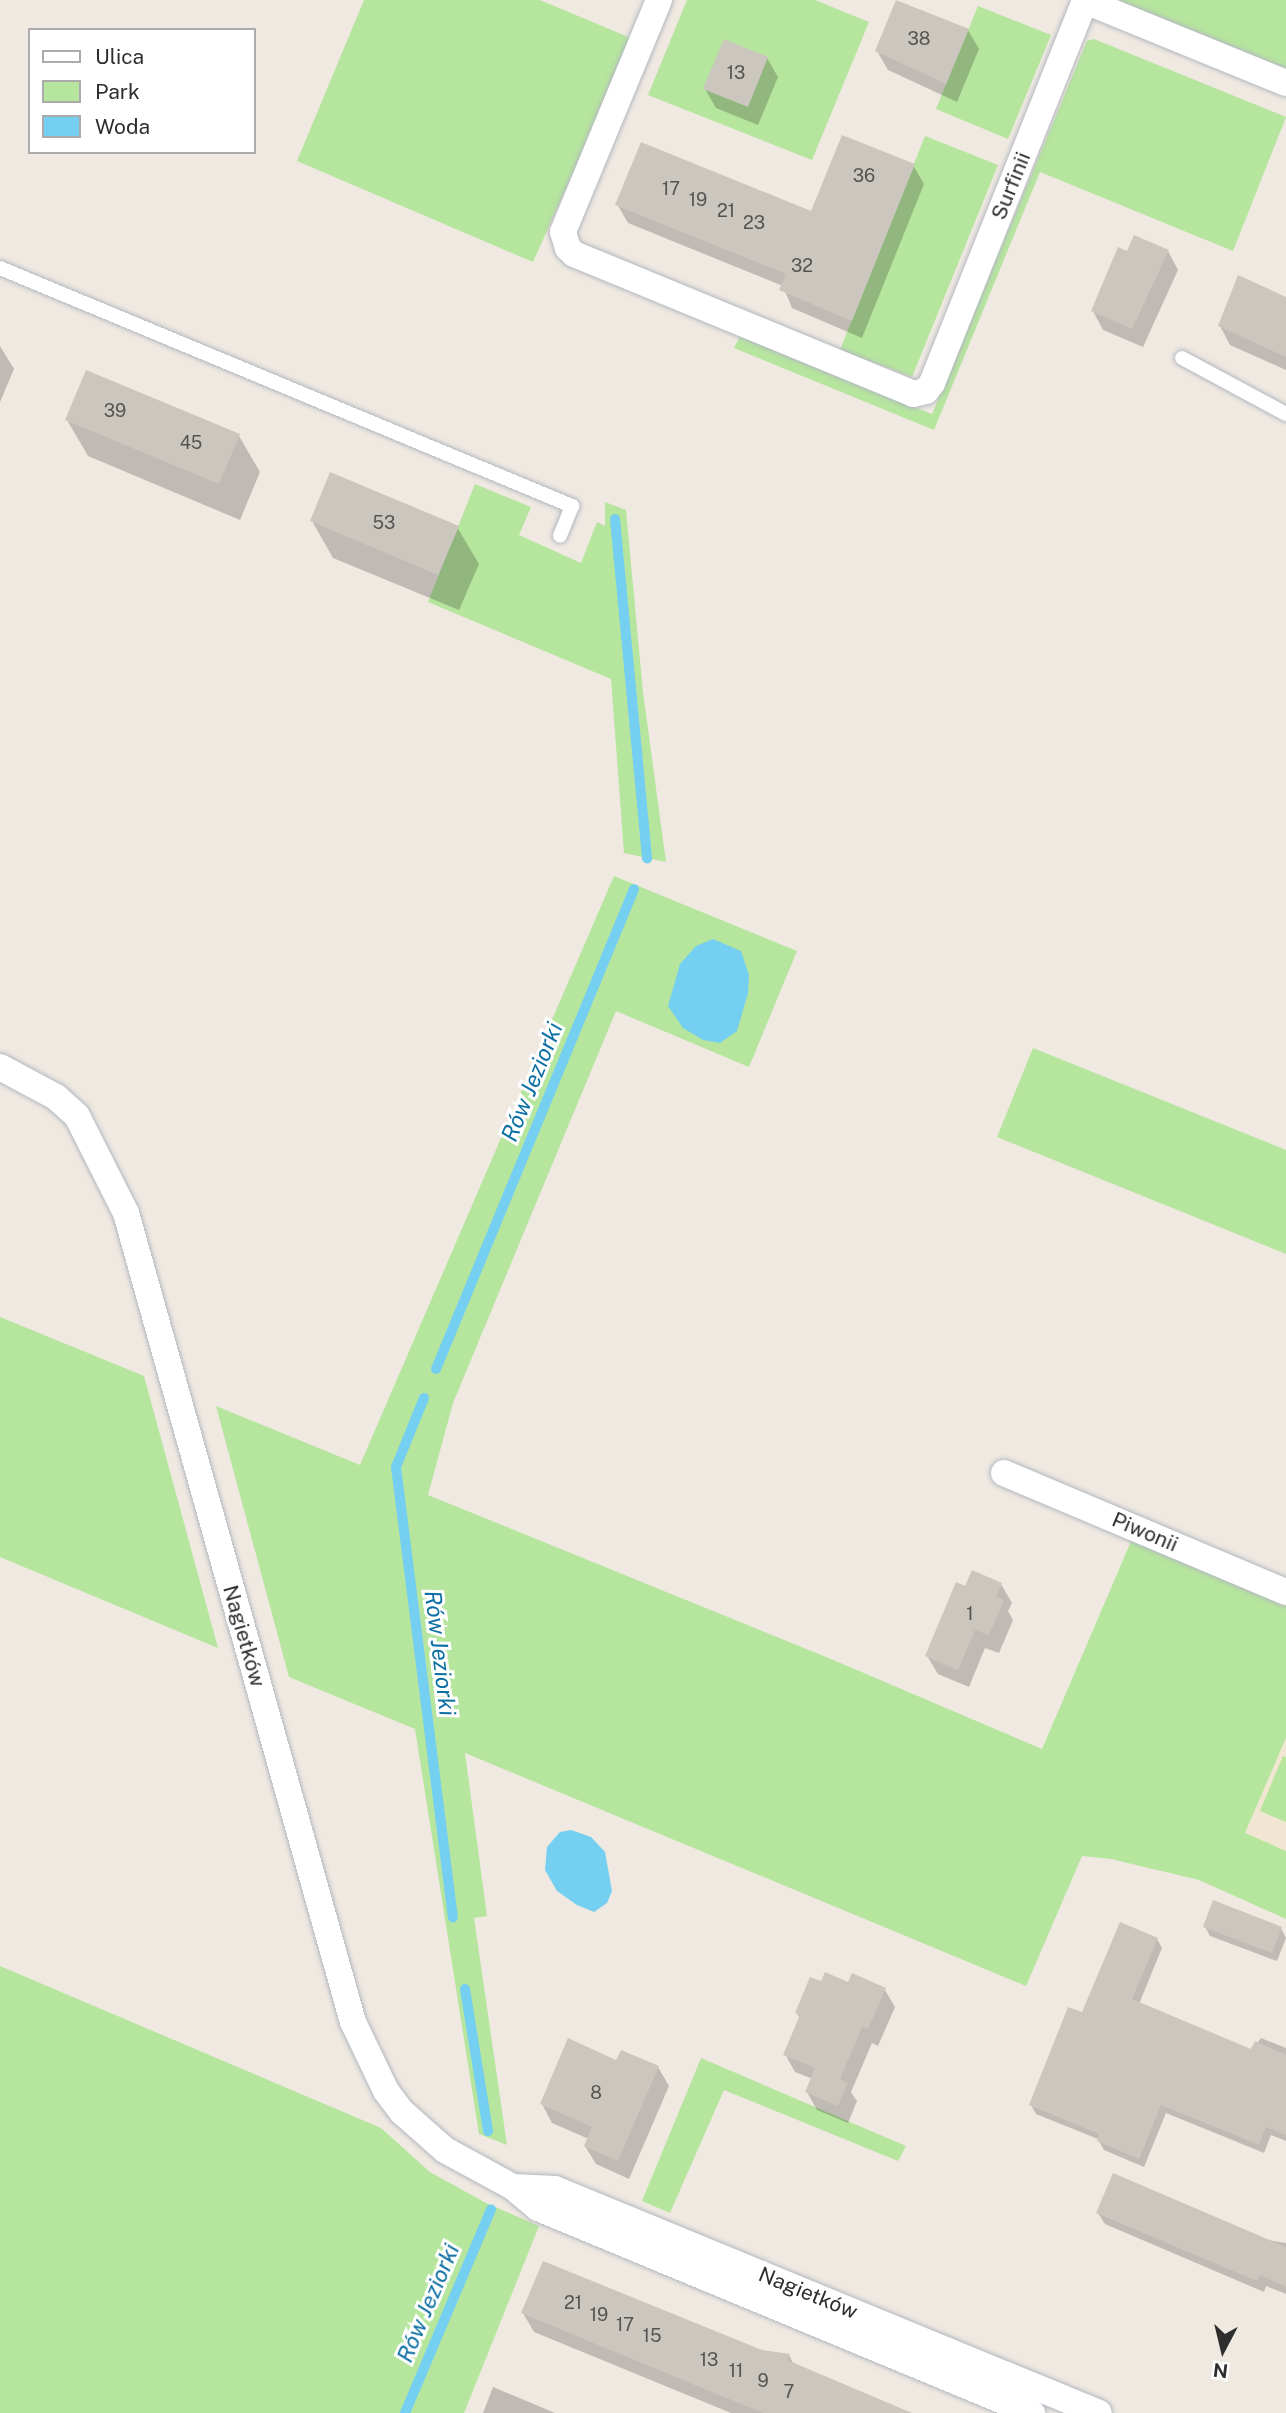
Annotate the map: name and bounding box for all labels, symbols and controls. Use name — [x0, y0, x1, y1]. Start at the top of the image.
legend — [28, 28, 256, 154]
house number: 38 — [908, 28, 930, 50]
text: Ulica — [95, 44, 144, 69]
house number: 13 — [727, 62, 745, 84]
text: Park — [95, 79, 140, 104]
text: Woda — [95, 114, 150, 139]
street label: Surfinii — [986, 149, 1036, 223]
house number: 36 — [853, 165, 875, 187]
house number: 17 — [662, 178, 680, 200]
house number: 19 — [689, 189, 707, 211]
house number: 21 — [717, 200, 735, 222]
house number: 23 — [743, 212, 765, 234]
house number: 32 — [791, 255, 813, 277]
house number: 39 — [104, 400, 126, 422]
house number: 45 — [180, 432, 202, 454]
house number: 53 — [373, 512, 395, 534]
water label: Rów Jeziorki — [496, 1018, 568, 1146]
street label: Piwonii — [1108, 1507, 1182, 1557]
street label: Nagietków — [217, 1582, 271, 1690]
water label: Rów Jeziorki — [419, 1589, 461, 1717]
house number: 1 — [966, 1603, 974, 1625]
house number: 8 — [590, 2082, 602, 2104]
water label: Rów Jeziorki — [391, 2240, 465, 2366]
street label: Nagietków — [755, 2262, 861, 2324]
house number: 21 — [564, 2292, 582, 2314]
house number: 19 — [590, 2304, 608, 2326]
house number: 17 — [616, 2314, 634, 2336]
north arrow — [1188, 2315, 1258, 2385]
house number: 15 — [643, 2325, 661, 2347]
house number: 13 — [700, 2349, 718, 2371]
text: N — [1212, 2359, 1229, 2383]
house number: 11 — [729, 2360, 743, 2382]
house number: 9 — [757, 2370, 769, 2392]
house number: 7 — [784, 2381, 794, 2403]

